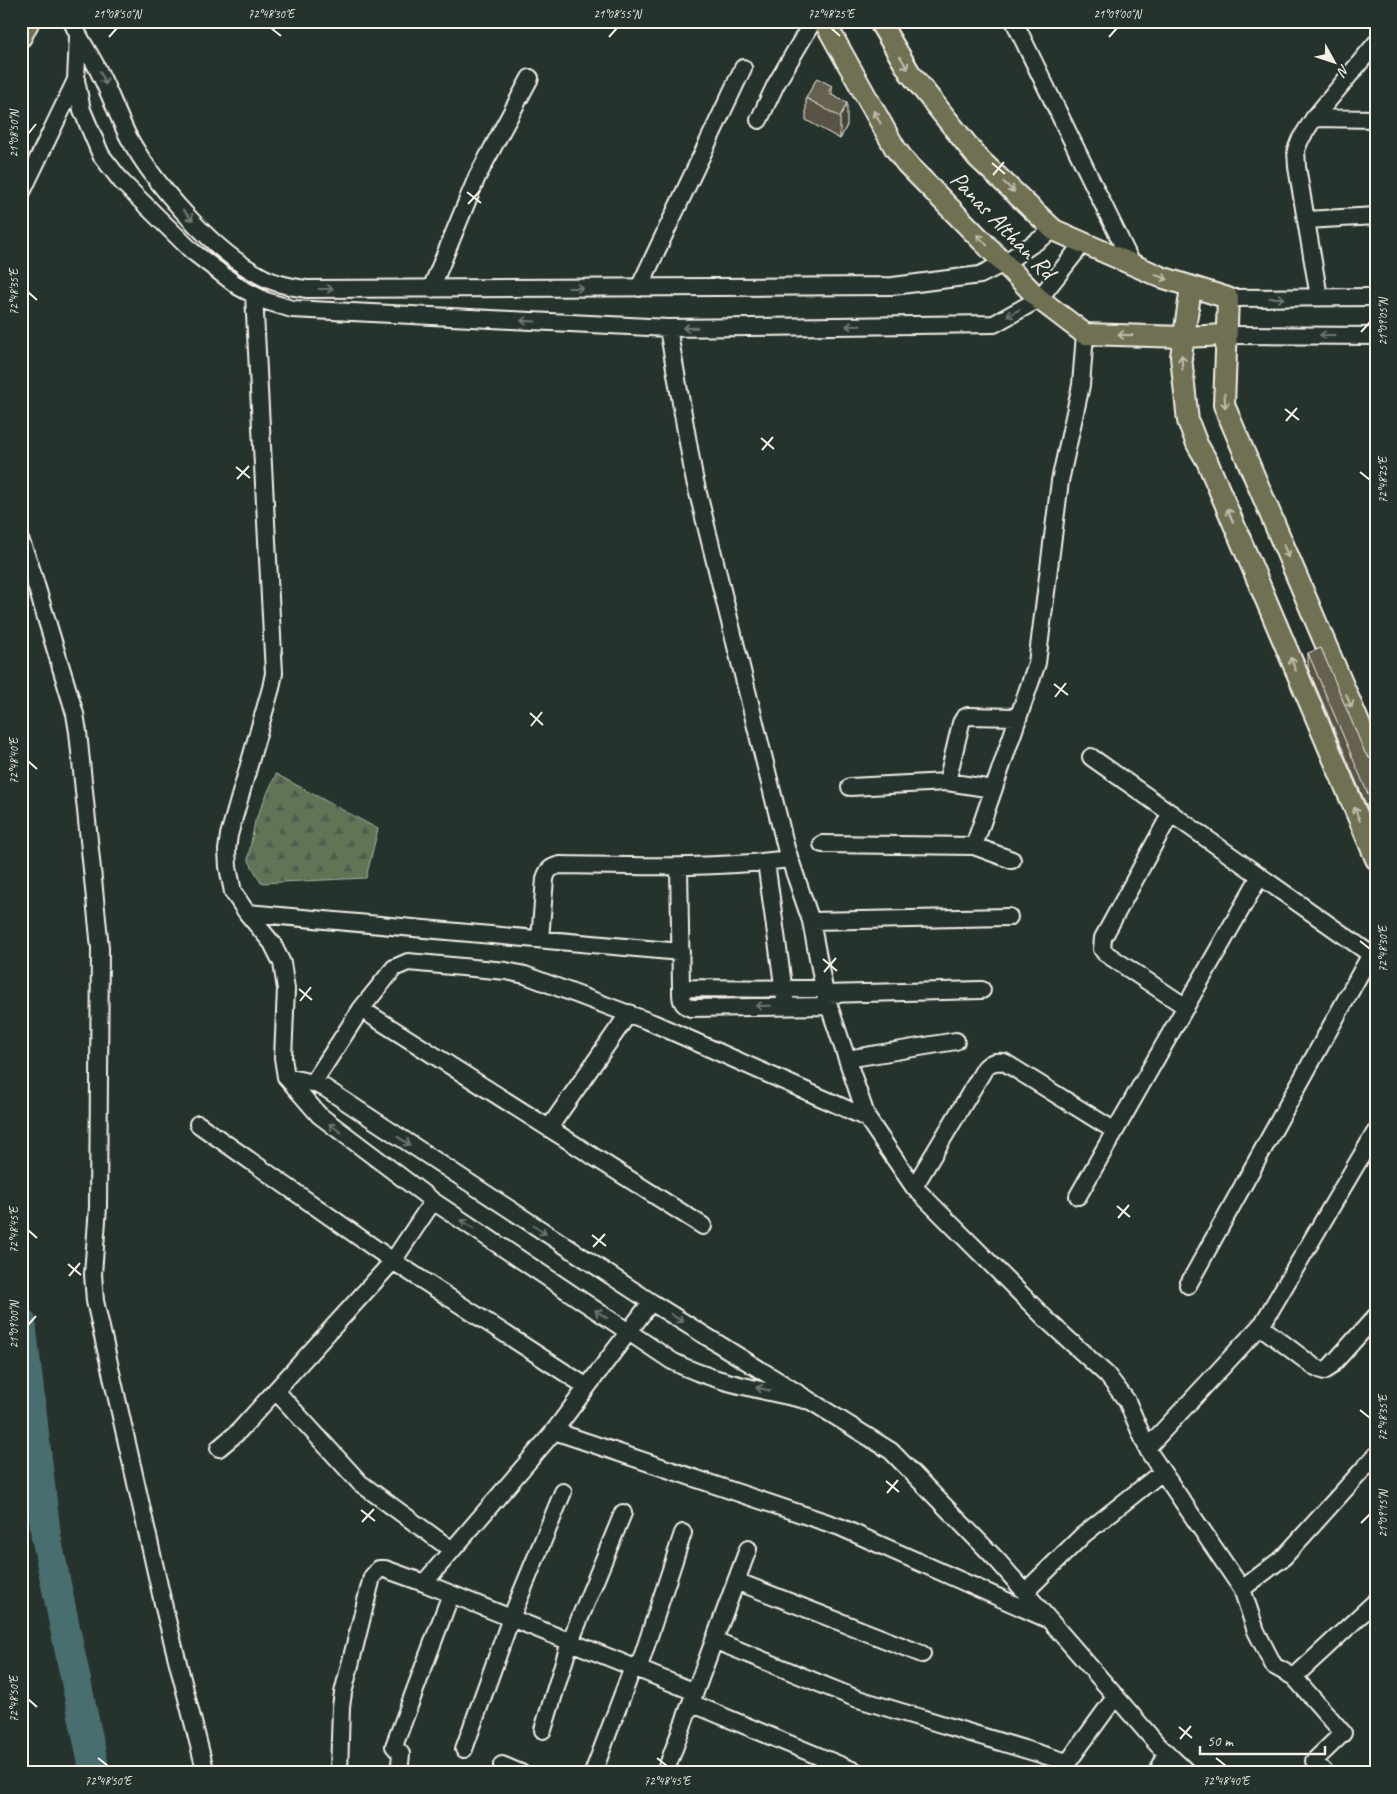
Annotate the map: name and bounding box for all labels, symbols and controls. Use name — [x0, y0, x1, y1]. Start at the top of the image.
text: 21°08'50"N — [93, 6, 142, 22]
text: 72°48'30"E — [248, 6, 296, 22]
text: 21°08'55"N — [593, 6, 642, 22]
text: 72°48'25"E — [808, 6, 856, 22]
text: 21°09'00"N — [1093, 6, 1142, 22]
north arrow — [1310, 38, 1360, 88]
one-way arrow — [899, 56, 909, 70]
text: N — [1333, 61, 1353, 81]
one-way arrow — [98, 71, 108, 86]
text: 21°08'50"N — [6, 109, 22, 158]
one-way arrow — [872, 110, 882, 125]
street label: Panas Althan Rd — [944, 165, 1065, 288]
one-way arrow — [1002, 181, 1015, 193]
one-way arrow — [182, 209, 194, 222]
one-way arrow — [976, 234, 988, 246]
text: 72°48'35"E — [6, 267, 22, 315]
one-way arrow — [1154, 273, 1169, 282]
one-way arrow — [567, 283, 583, 293]
one-way arrow — [317, 284, 333, 294]
one-way arrow — [1269, 293, 1285, 302]
text: 21°09'05"N — [1375, 297, 1391, 346]
one-way arrow — [1006, 309, 1020, 319]
one-way arrow — [520, 316, 536, 326]
one-way arrow — [845, 321, 861, 330]
one-way arrow — [683, 323, 699, 333]
one-way arrow — [1117, 330, 1134, 340]
one-way arrow — [1319, 330, 1336, 340]
one-way arrow — [1177, 354, 1187, 370]
one-way arrow — [1220, 393, 1230, 409]
text: 72°48'25"E — [1375, 455, 1391, 503]
one-way arrow — [1224, 508, 1234, 523]
one-way arrow — [1282, 543, 1291, 558]
one-way arrow — [1288, 657, 1298, 672]
one-way arrow — [1345, 693, 1355, 708]
text: 72°48'40"E — [6, 736, 22, 784]
one-way arrow — [1351, 807, 1361, 822]
text: 72°48'30"E — [1375, 924, 1391, 972]
one-way arrow — [755, 1002, 771, 1011]
one-way arrow — [328, 1123, 342, 1133]
one-way arrow — [397, 1136, 411, 1146]
text: 72°48'45"E — [6, 1205, 22, 1253]
one-way arrow — [460, 1218, 474, 1228]
one-way arrow — [533, 1225, 547, 1235]
text: 21°09'00"N — [6, 1300, 22, 1349]
one-way arrow — [595, 1309, 609, 1319]
one-way arrow — [669, 1313, 683, 1323]
one-way arrow — [755, 1384, 771, 1393]
text: 72°48'35"E — [1375, 1393, 1391, 1441]
text: 21°09'15"N — [1375, 1489, 1391, 1538]
text: 72°48'50"E — [6, 1674, 22, 1722]
scale bar — [1200, 1724, 1324, 1756]
text: 50 m — [1207, 1732, 1234, 1751]
text: 72°48'50"E — [85, 1773, 133, 1789]
text: 72°48'45"E — [644, 1773, 692, 1789]
text: 72°48'40"E — [1203, 1773, 1251, 1789]

